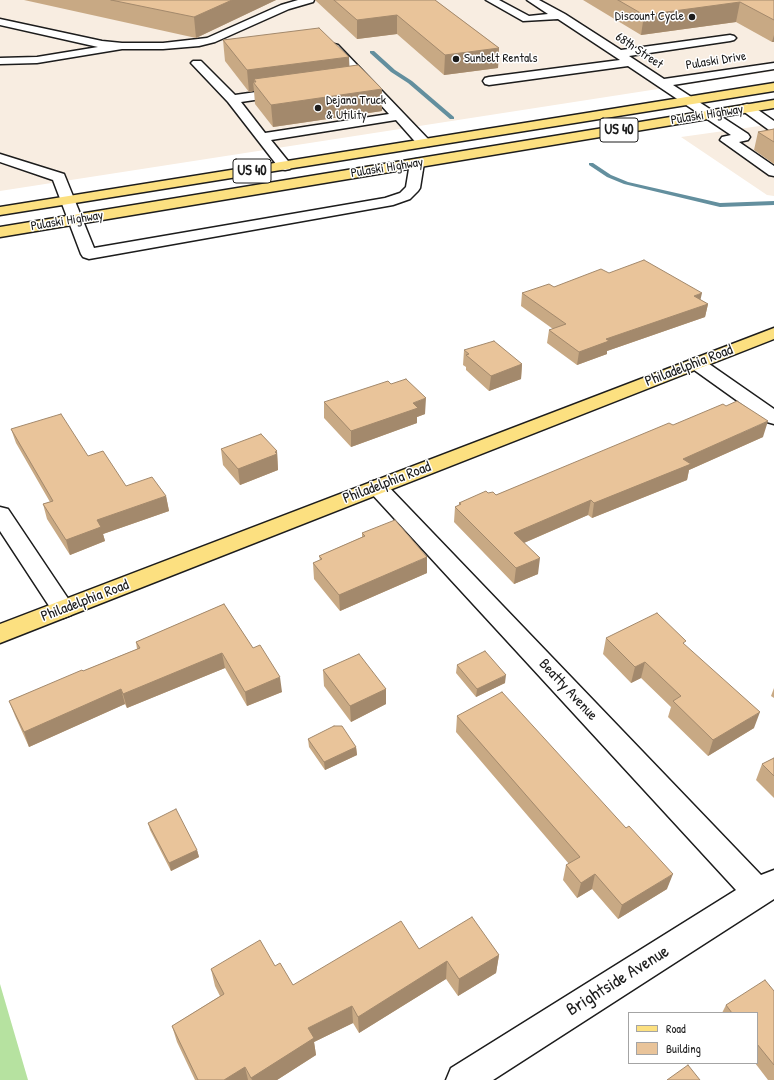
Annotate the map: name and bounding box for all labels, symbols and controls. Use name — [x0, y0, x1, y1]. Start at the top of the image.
place label: Discount Cycle — [615, 9, 684, 25]
marker: Discount Cycle — [687, 12, 697, 22]
street label: 68th Street — [612, 29, 666, 73]
street label: Pulaski Drive — [685, 49, 747, 73]
place label: Sunbelt Rentals — [464, 51, 537, 67]
marker: Sunbelt Rentals — [451, 54, 461, 64]
place label: Dejana Truck & Utility — [326, 93, 386, 124]
street label: Pulaski Highway — [670, 102, 744, 128]
marker: Dejana Truck & Utility — [313, 103, 323, 113]
road number: US 40 — [600, 118, 638, 142]
street label: Pulaski Highway — [350, 155, 424, 181]
road number: US 40 — [233, 159, 271, 183]
street label: Pulaski Highway — [30, 208, 104, 234]
street label: Philadelphia Road — [643, 341, 735, 391]
street label: Philadelphia Road — [341, 458, 433, 508]
street label: Philadelphia Road — [39, 576, 131, 626]
street label: Beatty Avenue — [535, 655, 601, 725]
street label: Brightside Avenue — [563, 941, 673, 1021]
legend — [628, 1012, 758, 1064]
text: Road — [666, 1020, 686, 1037]
text: Building — [666, 1040, 701, 1057]

